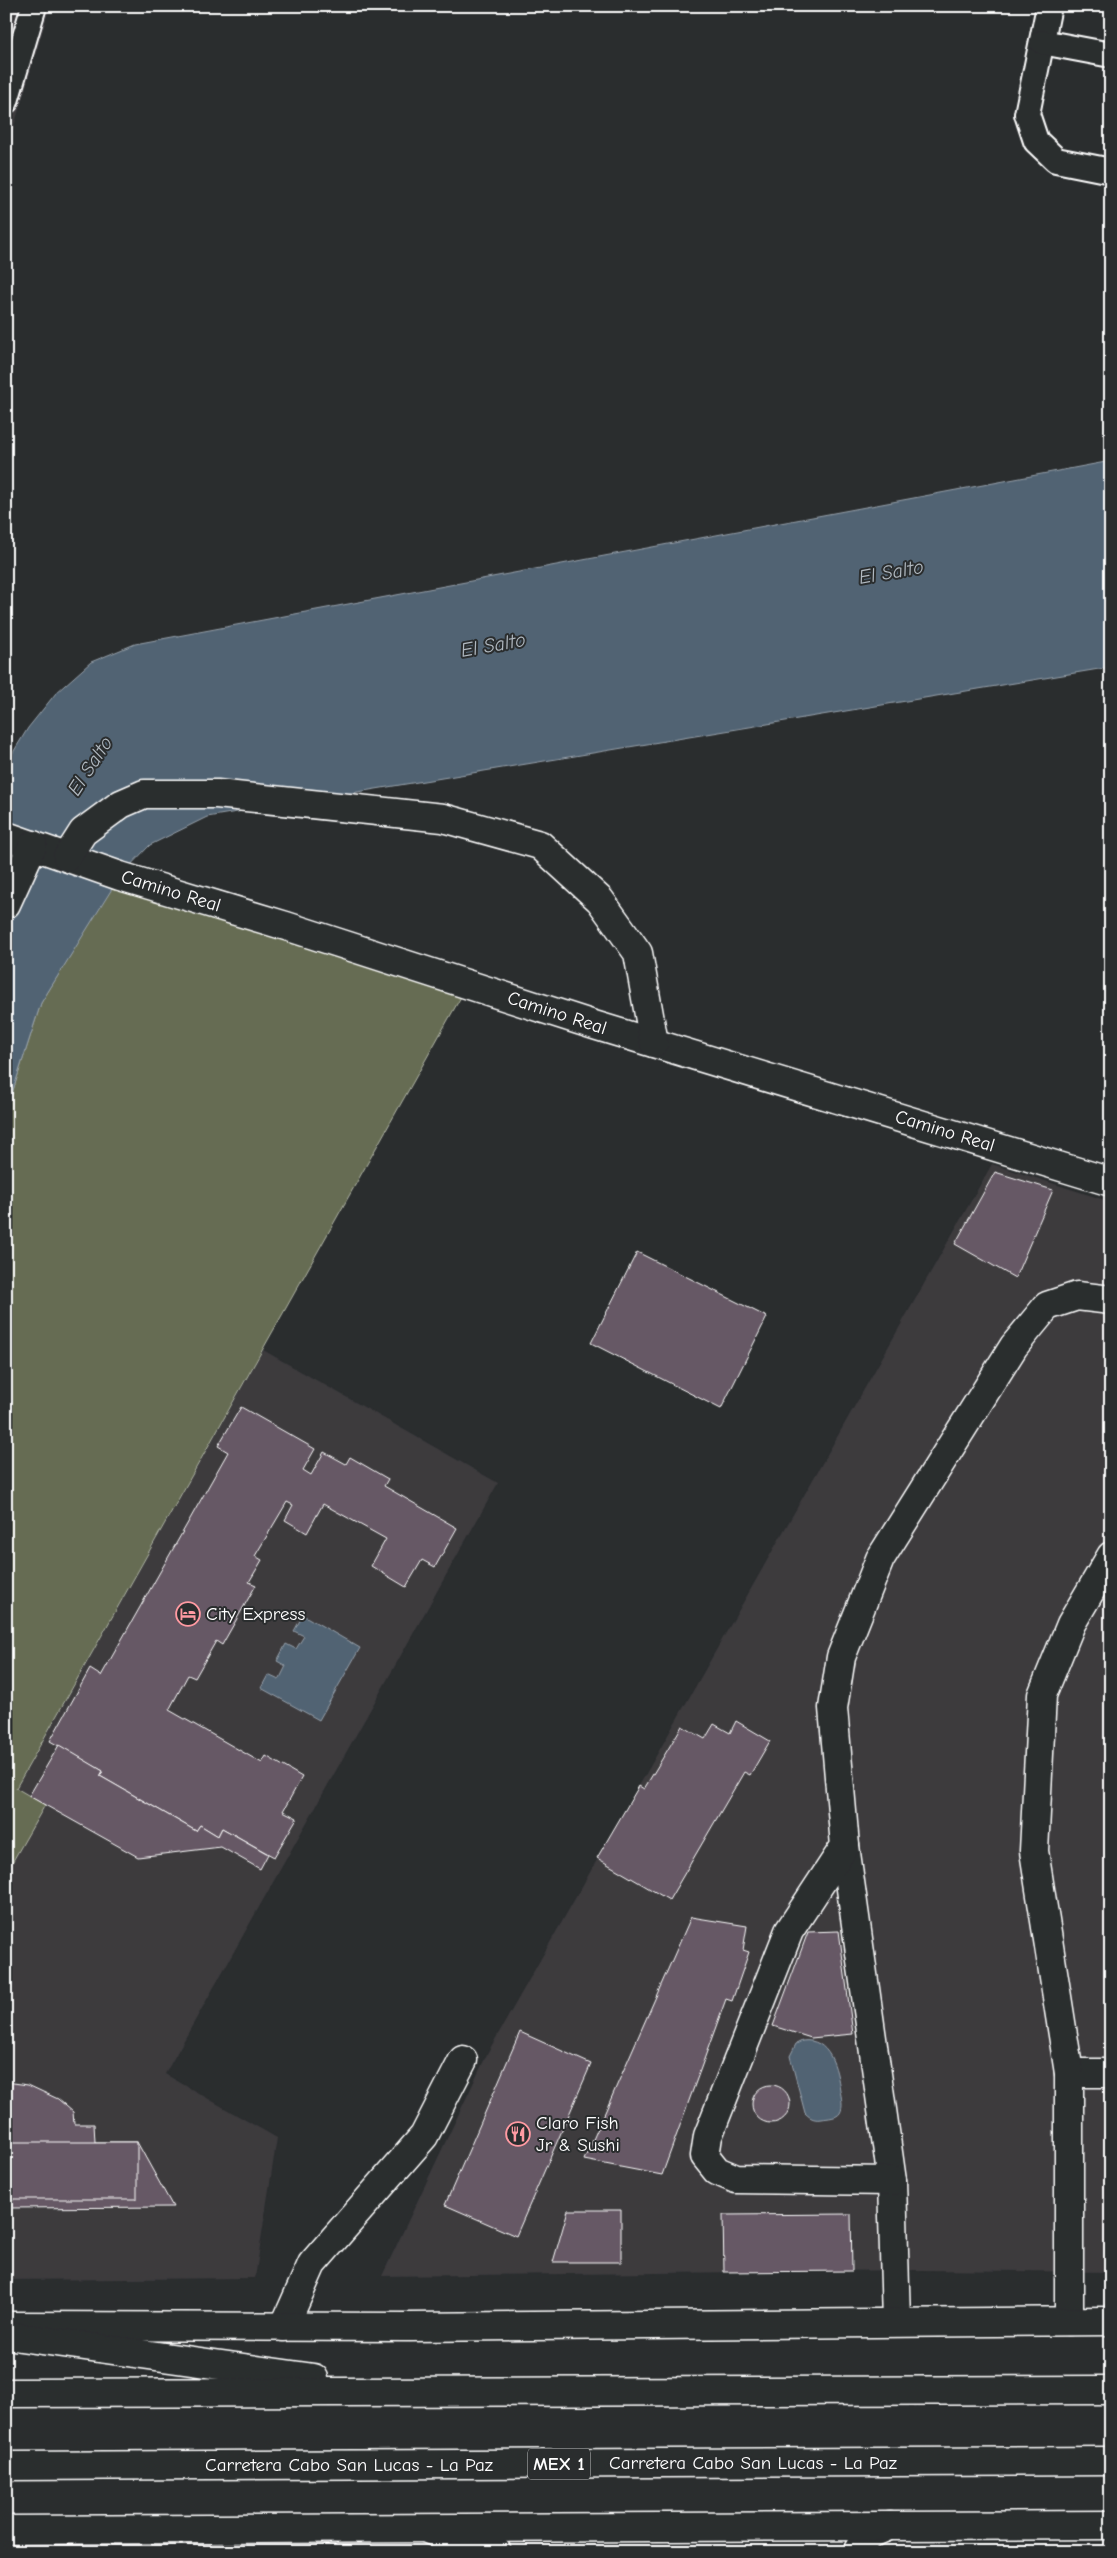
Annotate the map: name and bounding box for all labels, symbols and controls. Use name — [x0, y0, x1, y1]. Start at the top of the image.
water label: El Salto — [857, 555, 925, 589]
water label: El Salto — [459, 628, 527, 662]
water label: El Salto — [63, 732, 117, 800]
street label: Camino Real — [119, 865, 223, 917]
street label: Camino Real — [505, 987, 609, 1039]
street label: Camino Real — [893, 1105, 997, 1157]
hotel icon: City Express — [175, 1601, 201, 1627]
place label: City Express — [206, 1603, 305, 1625]
place label: Claro Fish Jr & Sushi — [536, 2112, 620, 2156]
restaurant icon: Claro Fish Jr & Sushi — [505, 2121, 531, 2147]
road number: MEX 1 — [528, 2448, 590, 2480]
street label: Carretera Cabo San Lucas - La Paz — [609, 2452, 897, 2474]
street label: Carretera Cabo San Lucas - La Paz — [205, 2454, 493, 2476]

